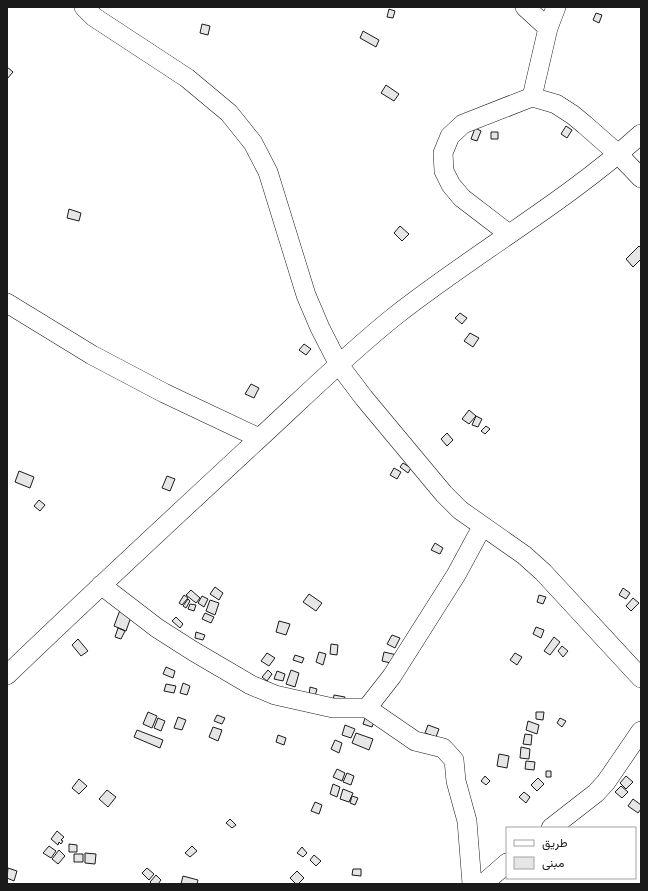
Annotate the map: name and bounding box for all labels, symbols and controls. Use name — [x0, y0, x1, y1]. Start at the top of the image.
legend — [506, 827, 636, 879]
text: طريق — [542, 835, 568, 851]
text: مبنى — [542, 855, 564, 871]

